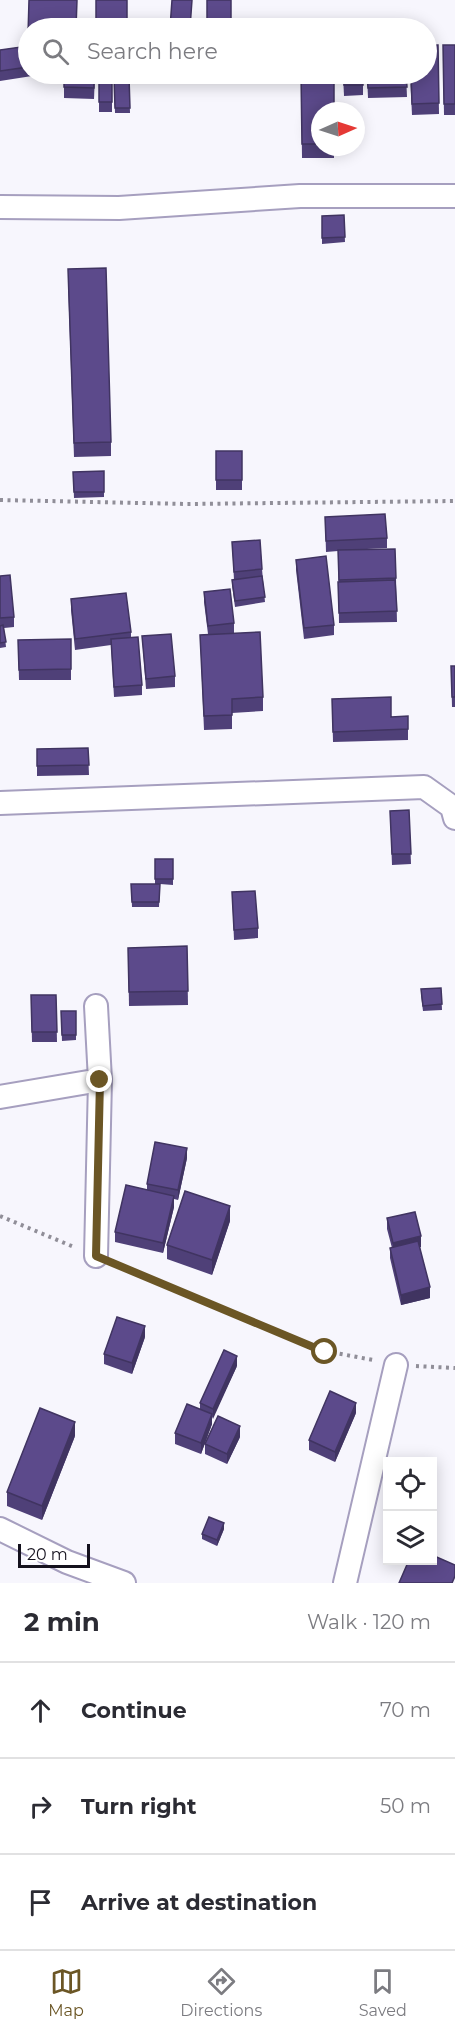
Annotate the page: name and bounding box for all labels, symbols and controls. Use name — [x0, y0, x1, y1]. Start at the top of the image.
search box — [18, 18, 437, 84]
icon: search — [39, 35, 72, 68]
text: Search here — [87, 38, 218, 65]
north arrow — [311, 102, 365, 156]
route end — [86, 1066, 112, 1092]
route start — [311, 1338, 337, 1364]
map controls — [383, 1457, 437, 1565]
button: locate — [383, 1457, 437, 1511]
button: layers — [383, 1511, 437, 1565]
scale bar — [18, 1541, 90, 1568]
text: 20 m — [27, 1545, 68, 1564]
text: 2 min — [24, 1606, 100, 1638]
text: Walk · 120 m — [307, 1610, 431, 1634]
icon: ahead — [24, 1694, 57, 1727]
text: Continue — [81, 1697, 187, 1724]
text: 70 m — [380, 1698, 431, 1722]
icon: right — [24, 1790, 57, 1823]
text: Turn right — [81, 1793, 196, 1820]
text: 50 m — [380, 1794, 431, 1818]
icon: arrive — [24, 1886, 57, 1919]
text: Arrive at destination — [81, 1889, 317, 1916]
tab: Map — [48, 1965, 84, 2020]
tab: Directions — [180, 1965, 262, 2020]
tab: Saved — [359, 1965, 407, 2020]

